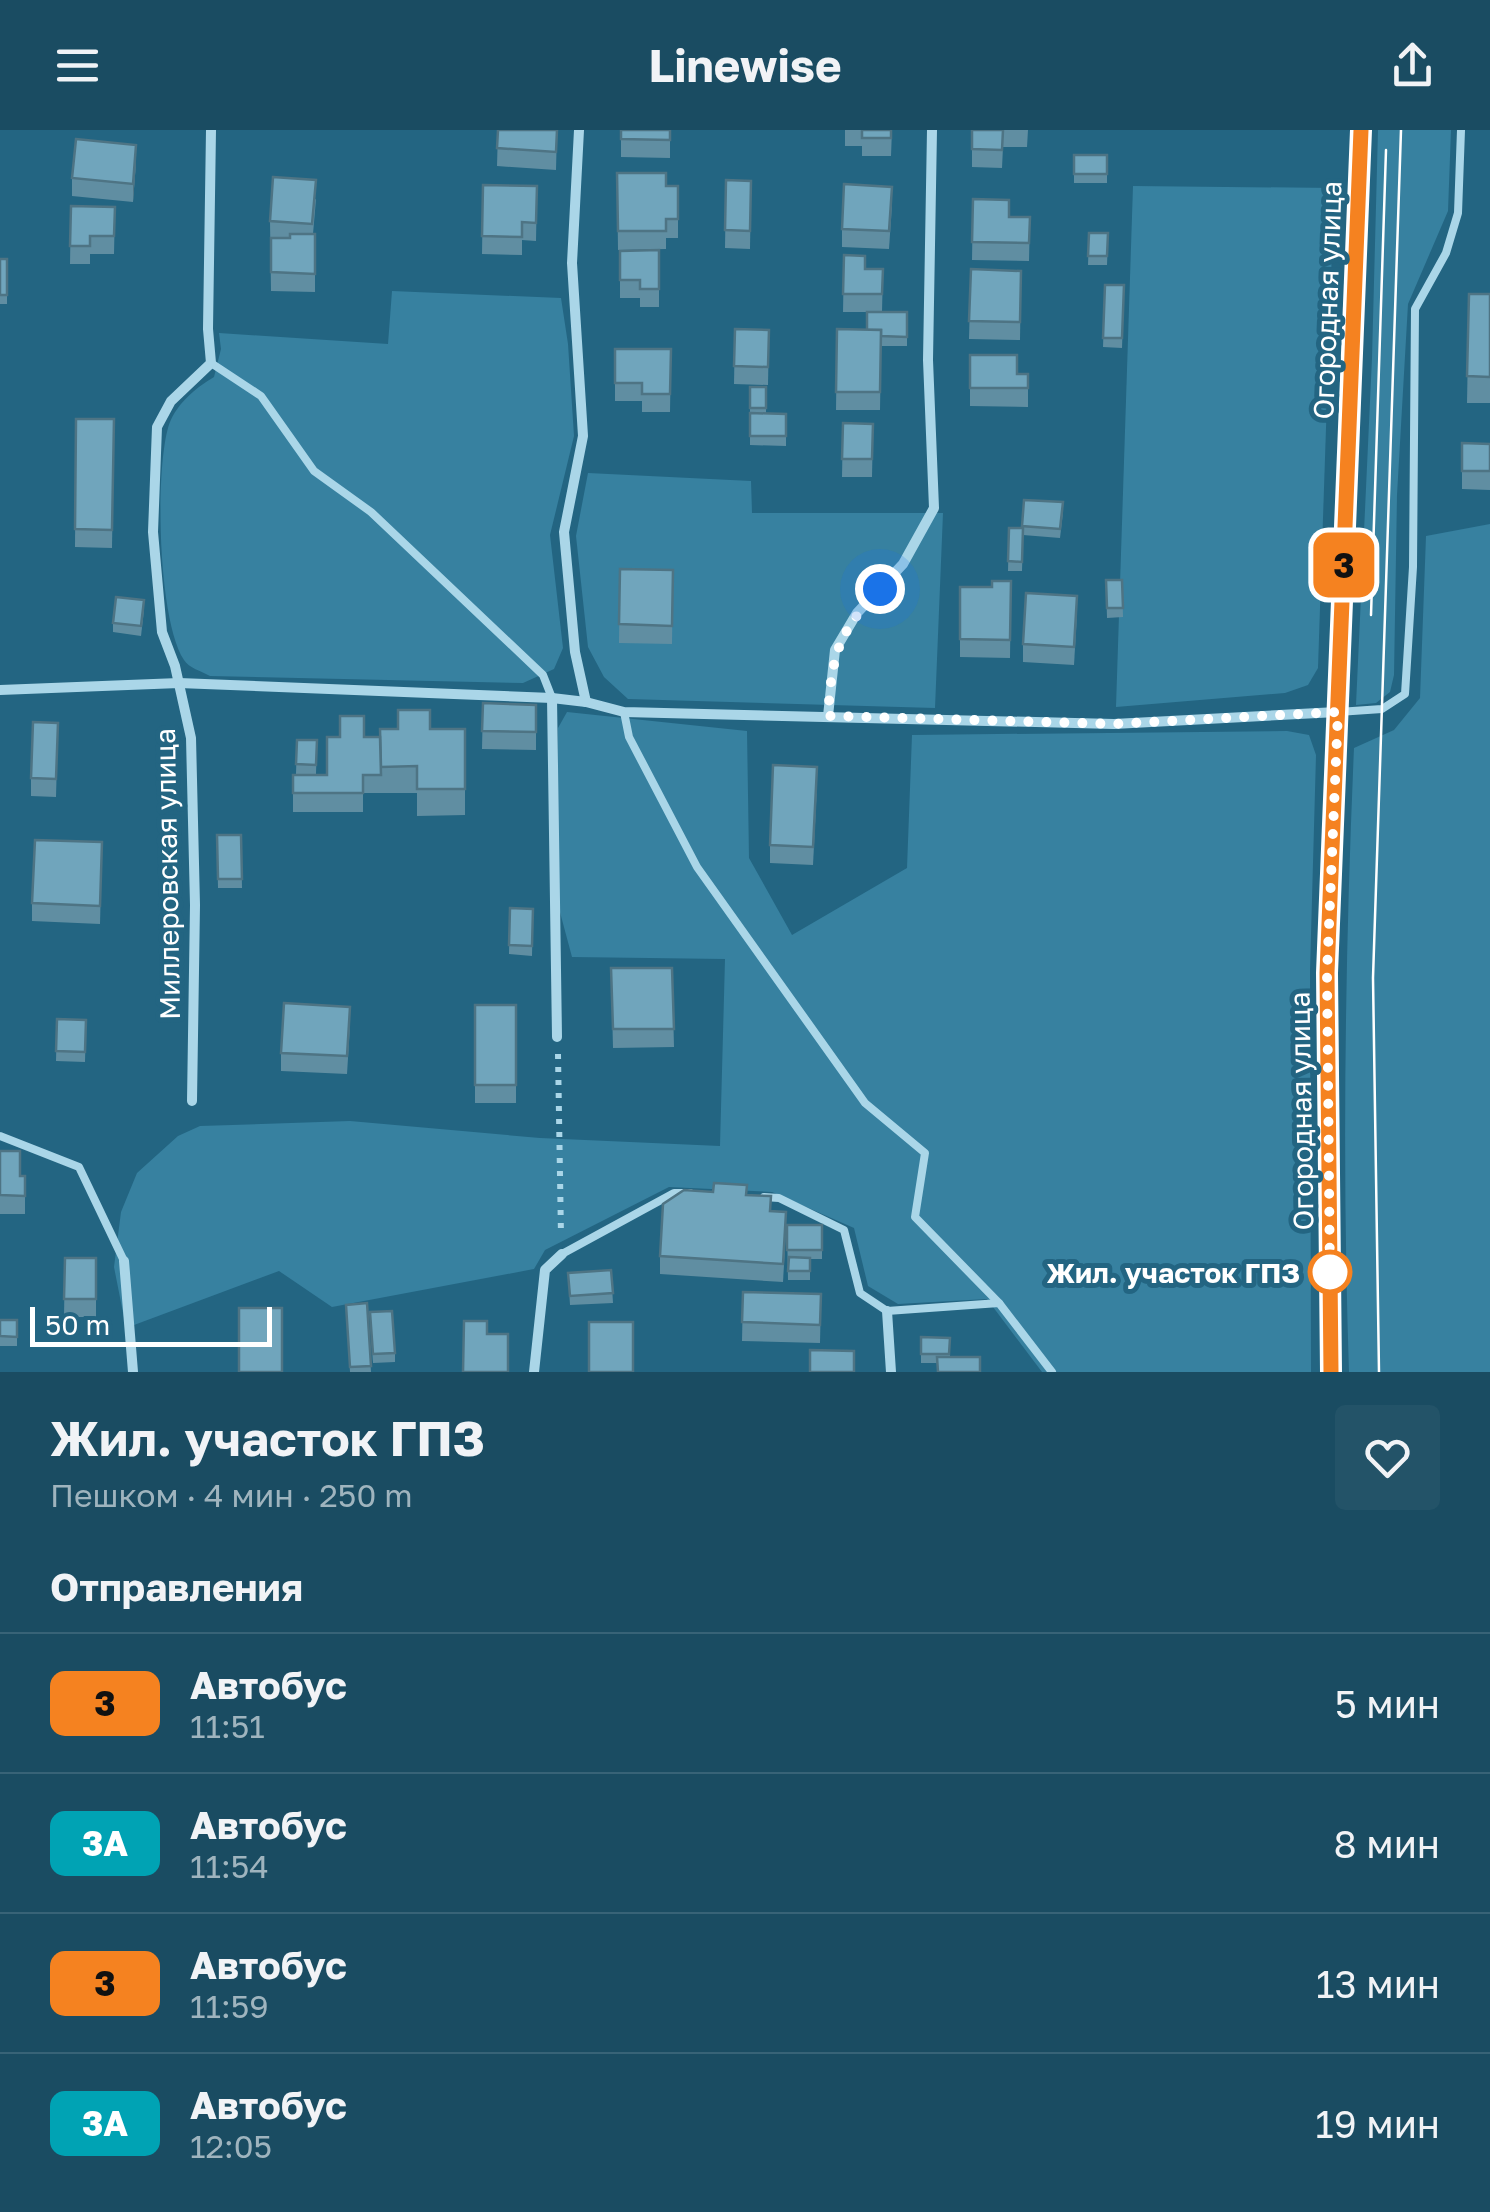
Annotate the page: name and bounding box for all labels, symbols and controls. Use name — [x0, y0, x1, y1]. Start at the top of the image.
icon: menu — [50, 38, 105, 93]
text: Linewise — [649, 38, 841, 92]
icon: share — [1385, 38, 1440, 93]
street label: Огородная улица — [1306, 180, 1348, 420]
line badge: 3 — [1312, 532, 1376, 598]
text: 3 — [1333, 544, 1355, 586]
your location — [855, 564, 905, 614]
street label: Миллеровская улица — [148, 728, 186, 1020]
street label: Огородная улица — [1282, 991, 1320, 1231]
marker: Жил. участок ГПЗ — [1309, 1251, 1351, 1293]
place label: Жил. участок ГПЗ — [1046, 1256, 1300, 1289]
scale bar — [30, 1302, 272, 1346]
text: 50 m — [45, 1308, 110, 1341]
button: heart — [1335, 1405, 1440, 1510]
text: Жил. участок ГПЗ — [50, 1409, 485, 1467]
text: Пешком · 4 мин · 250 m — [50, 1476, 413, 1514]
text: Отправления — [50, 1564, 303, 1609]
text: Автобус — [190, 1662, 347, 1707]
text: 5 мин — [1335, 1681, 1440, 1726]
text: 3 — [94, 1682, 116, 1724]
text: 11:51 — [190, 1707, 265, 1745]
text: Автобус — [190, 1802, 347, 1847]
text: 8 мин — [1334, 1821, 1440, 1866]
text: 3А — [82, 1822, 128, 1864]
text: 11:54 — [190, 1847, 269, 1885]
text: Автобус — [190, 1942, 347, 1987]
text: 13 мин — [1316, 1961, 1440, 2006]
text: 3 — [94, 1962, 116, 2004]
text: 11:59 — [190, 1987, 269, 2025]
text: Автобус — [190, 2082, 347, 2127]
text: 19 мин — [1315, 2101, 1440, 2146]
text: 3А — [82, 2102, 128, 2144]
text: 12:05 — [190, 2127, 272, 2165]

